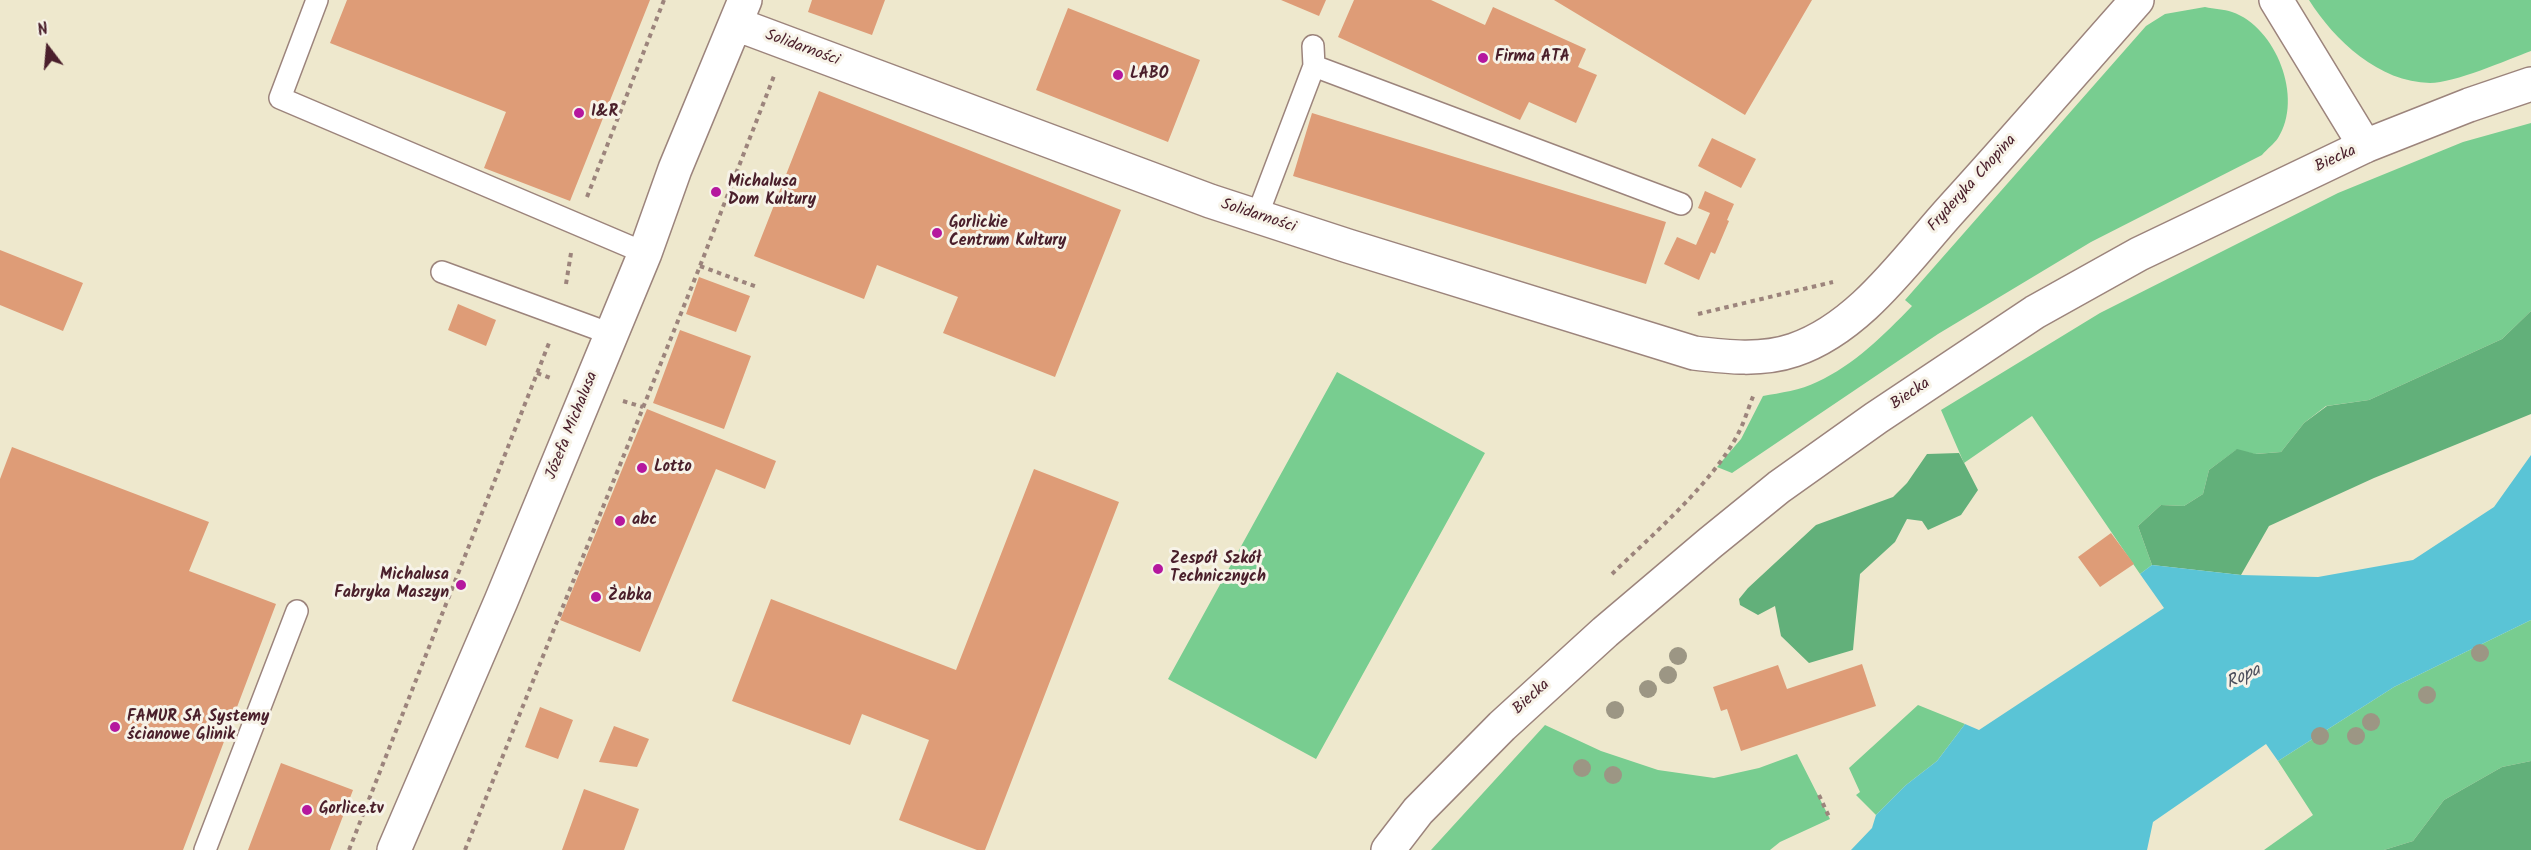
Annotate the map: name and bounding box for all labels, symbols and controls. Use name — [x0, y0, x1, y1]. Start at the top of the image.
text: N — [35, 17, 51, 44]
north arrow — [18, 18, 78, 78]
street label: Solidarności — [762, 27, 842, 71]
place label: Firma ATA — [1495, 48, 1570, 68]
marker: Firma ATA — [1476, 51, 1490, 65]
place label: LABO — [1130, 65, 1169, 85]
marker: LABO — [1111, 68, 1125, 82]
place label: I&R — [591, 103, 618, 123]
marker: I&R — [572, 106, 586, 120]
street label: Fryderyka Chopina — [1925, 132, 2021, 236]
street label: Biecka — [2312, 142, 2360, 178]
place label: Michalusa Dom Kultury — [728, 173, 816, 211]
marker: Michalusa Dom Kultury — [709, 185, 723, 199]
street label: Solidarności — [1218, 196, 1298, 238]
place label: Gorlickie Centrum Kultury — [949, 214, 1066, 252]
marker: Gorlickie Centrum Kultury — [930, 226, 944, 240]
street label: Józefa Michalusa — [543, 369, 603, 483]
street label: Biecka — [1888, 375, 1934, 415]
place label: Lotto — [654, 458, 692, 478]
marker: Lotto — [635, 461, 649, 475]
place label: abc — [632, 511, 657, 531]
marker: abc — [613, 514, 627, 528]
place label: Zespół Szkół Technicznych — [1170, 550, 1266, 588]
marker: Zespół Szkół Technicznych — [1151, 562, 1165, 576]
place label: Michalusa Fabryka Maszyn — [334, 566, 449, 604]
marker: Michalusa Fabryka Maszyn — [454, 578, 468, 592]
place label: Żabka — [608, 587, 652, 607]
marker: Żabka — [589, 590, 603, 604]
water label: Ropa — [2223, 661, 2265, 695]
street label: Biecka — [1509, 676, 1555, 720]
place label: FAMUR SA Systemy ścianowe Glinik — [127, 708, 269, 746]
marker: FAMUR SA Systemy ścianowe Glinik — [108, 720, 122, 734]
place label: Gorlice.tv — [319, 800, 383, 820]
marker: Gorlice.tv — [300, 803, 314, 817]

